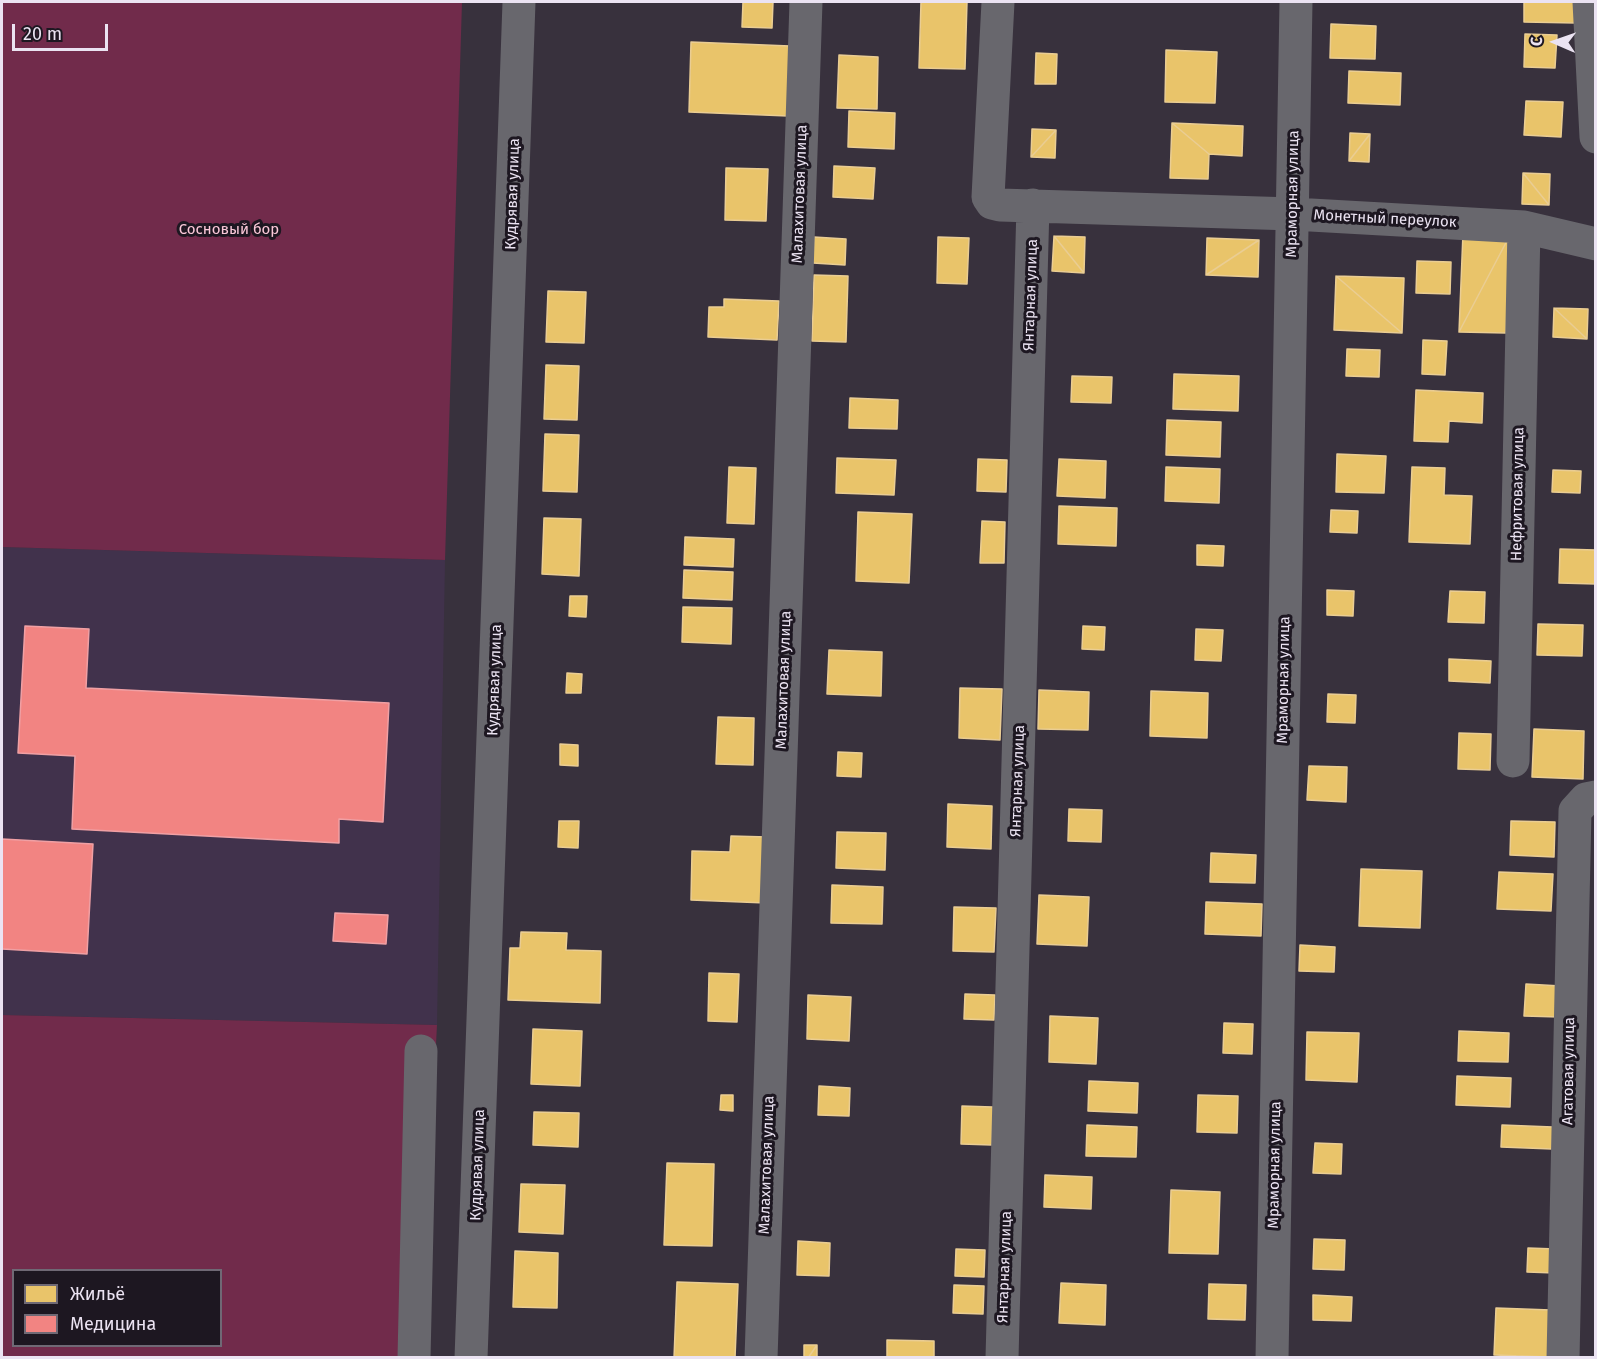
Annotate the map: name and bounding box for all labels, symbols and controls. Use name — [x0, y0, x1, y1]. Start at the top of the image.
scale bar — [15, 12, 111, 50]
north arrow — [1525, 12, 1585, 72]
text: 20 m — [23, 23, 62, 45]
text: С — [1527, 36, 1546, 46]
street label: Малахитовая улица — [789, 124, 811, 264]
street label: Мраморная улица — [1283, 130, 1303, 258]
street label: Кудрявая улица — [502, 138, 524, 250]
street label: Монетный переулок — [1313, 206, 1457, 232]
park label: Сосновый бор — [179, 221, 279, 239]
street label: Янтарная улица — [1020, 239, 1042, 351]
street label: Нефритовая улица — [1508, 427, 1528, 561]
street label: Малахитовая улица — [773, 610, 795, 750]
street label: Мраморная улица — [1274, 616, 1294, 744]
street label: Кудрявая улица — [484, 624, 506, 736]
street label: Янтарная улица — [1007, 725, 1029, 837]
street label: Агатовая улица — [1559, 1017, 1579, 1125]
street label: Малахитовая улица — [756, 1095, 778, 1235]
street label: Мраморная улица — [1265, 1101, 1285, 1229]
street label: Кудрявая улица — [467, 1109, 489, 1221]
street label: Янтарная улица — [994, 1211, 1016, 1323]
legend — [12, 1269, 222, 1347]
text: Жильё — [70, 1283, 125, 1305]
text: Медицина — [70, 1313, 156, 1335]

